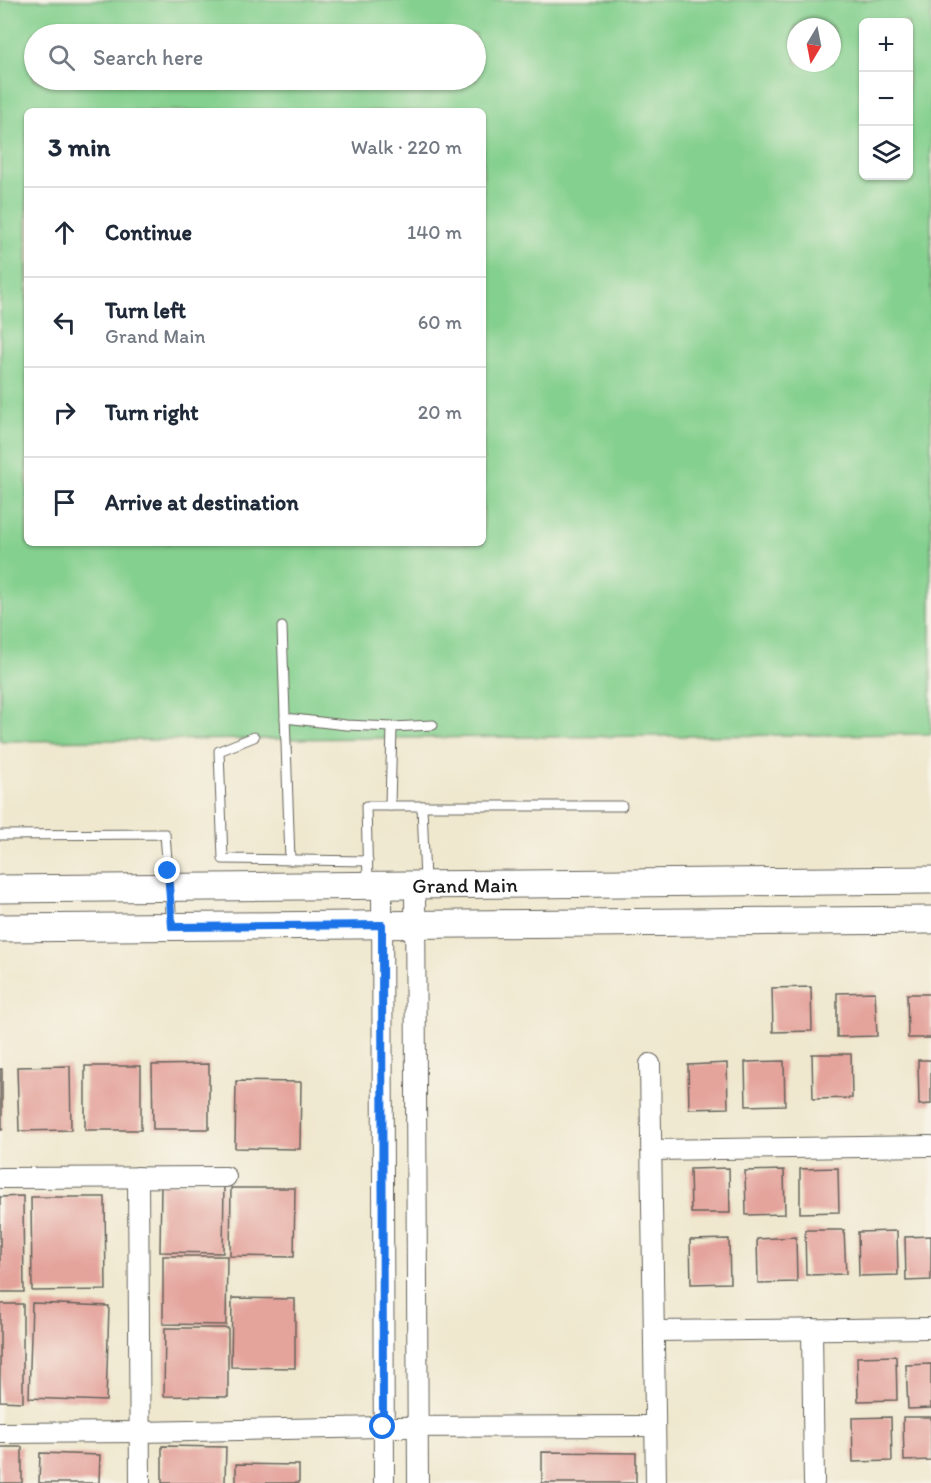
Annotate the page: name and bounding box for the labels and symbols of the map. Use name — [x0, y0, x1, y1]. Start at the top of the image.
north arrow — [787, 18, 841, 72]
route end — [154, 857, 180, 883]
street label: Grand Main — [412, 871, 518, 898]
route start — [369, 1413, 395, 1439]

